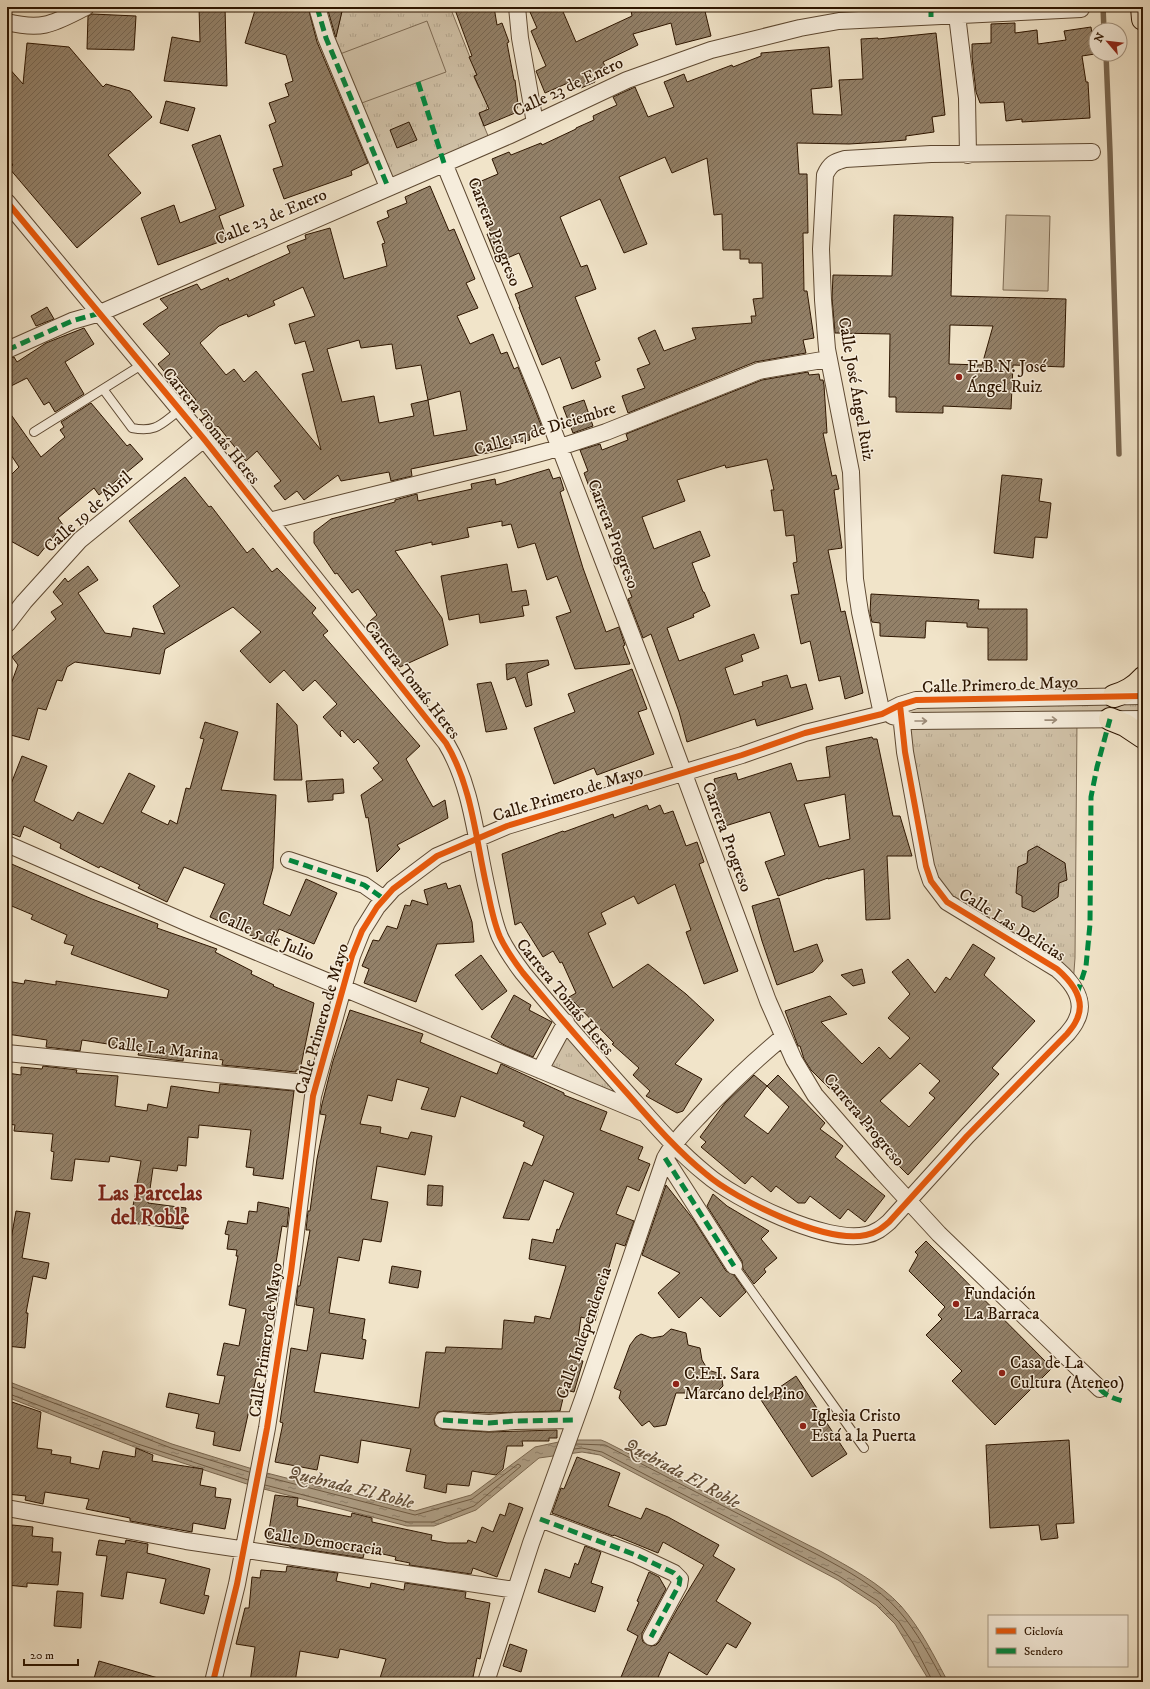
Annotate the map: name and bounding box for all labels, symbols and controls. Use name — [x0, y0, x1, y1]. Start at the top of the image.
north arrow — [1088, 22, 1128, 62]
text: N — [1092, 31, 1108, 45]
street label: Calle 23 de Enero — [509, 52, 627, 122]
street label: Carrera Progreso — [462, 174, 526, 290]
street label: Calle 23 de Enero — [212, 184, 330, 250]
street label: Calle José Ángel Ruiz — [833, 315, 881, 463]
place label: E.B.N. José Ángel Ruiz — [967, 356, 1047, 398]
street label: Carrera Tomás Heres — [157, 363, 265, 489]
marker: E.B.N. José Ángel Ruiz — [954, 372, 964, 382]
street label: Calle 17 de Diciembre — [471, 397, 619, 461]
street label: Calle 19 de Abril — [39, 467, 137, 557]
street label: Carrera Progreso — [582, 476, 644, 592]
street label: Carrera Tomás Heres — [359, 616, 465, 744]
street label: Calle Primero de Mayo — [922, 671, 1078, 699]
one-way arrow — [1044, 716, 1057, 724]
one-way arrow — [914, 717, 927, 725]
street label: Calle Primero de Mayo — [490, 761, 646, 827]
street label: Carrera Progreso — [697, 779, 757, 895]
street label: Calle Las Delicias — [954, 883, 1070, 967]
street label: Calle 5 de Julio — [214, 906, 318, 966]
street label: Carrera Tomás Heres — [511, 934, 619, 1060]
street label: Calle Primero de Mayo — [290, 941, 354, 1097]
street label: Calle La Marina — [106, 1032, 221, 1066]
street label: Carrera Progreso — [818, 1069, 910, 1171]
district label: Las Parcelas del Roble — [98, 1181, 202, 1231]
street label: Calle Primero de Mayo — [244, 1261, 288, 1419]
street label: Calle Independencia — [551, 1263, 617, 1402]
place label: Fundación La Barraca — [964, 1283, 1040, 1325]
marker: Fundación La Barraca — [951, 1299, 961, 1309]
place label: Casa de La Cultura (Ateneo) — [1010, 1352, 1124, 1394]
place label: C.E.I. Sara Marcano del Pino — [684, 1363, 804, 1405]
marker: Casa de La Cultura (Ateneo) — [997, 1368, 1007, 1378]
marker: C.E.I. Sara Marcano del Pino — [671, 1379, 681, 1389]
place label: Iglesia Cristo Está a la Puerta — [811, 1405, 917, 1447]
marker: Iglesia Cristo Está a la Puerta — [798, 1421, 808, 1431]
water label: Quebrada El Roble — [620, 1434, 745, 1514]
water label: Quebrada El Roble — [286, 1462, 417, 1514]
street label: Calle Democracia — [262, 1523, 385, 1561]
legend — [988, 1615, 1128, 1667]
text: Ciclovía — [1024, 1624, 1064, 1639]
scale bar — [24, 1641, 78, 1667]
text: Sendero — [1024, 1644, 1063, 1659]
text: 20 m — [30, 1648, 54, 1663]

